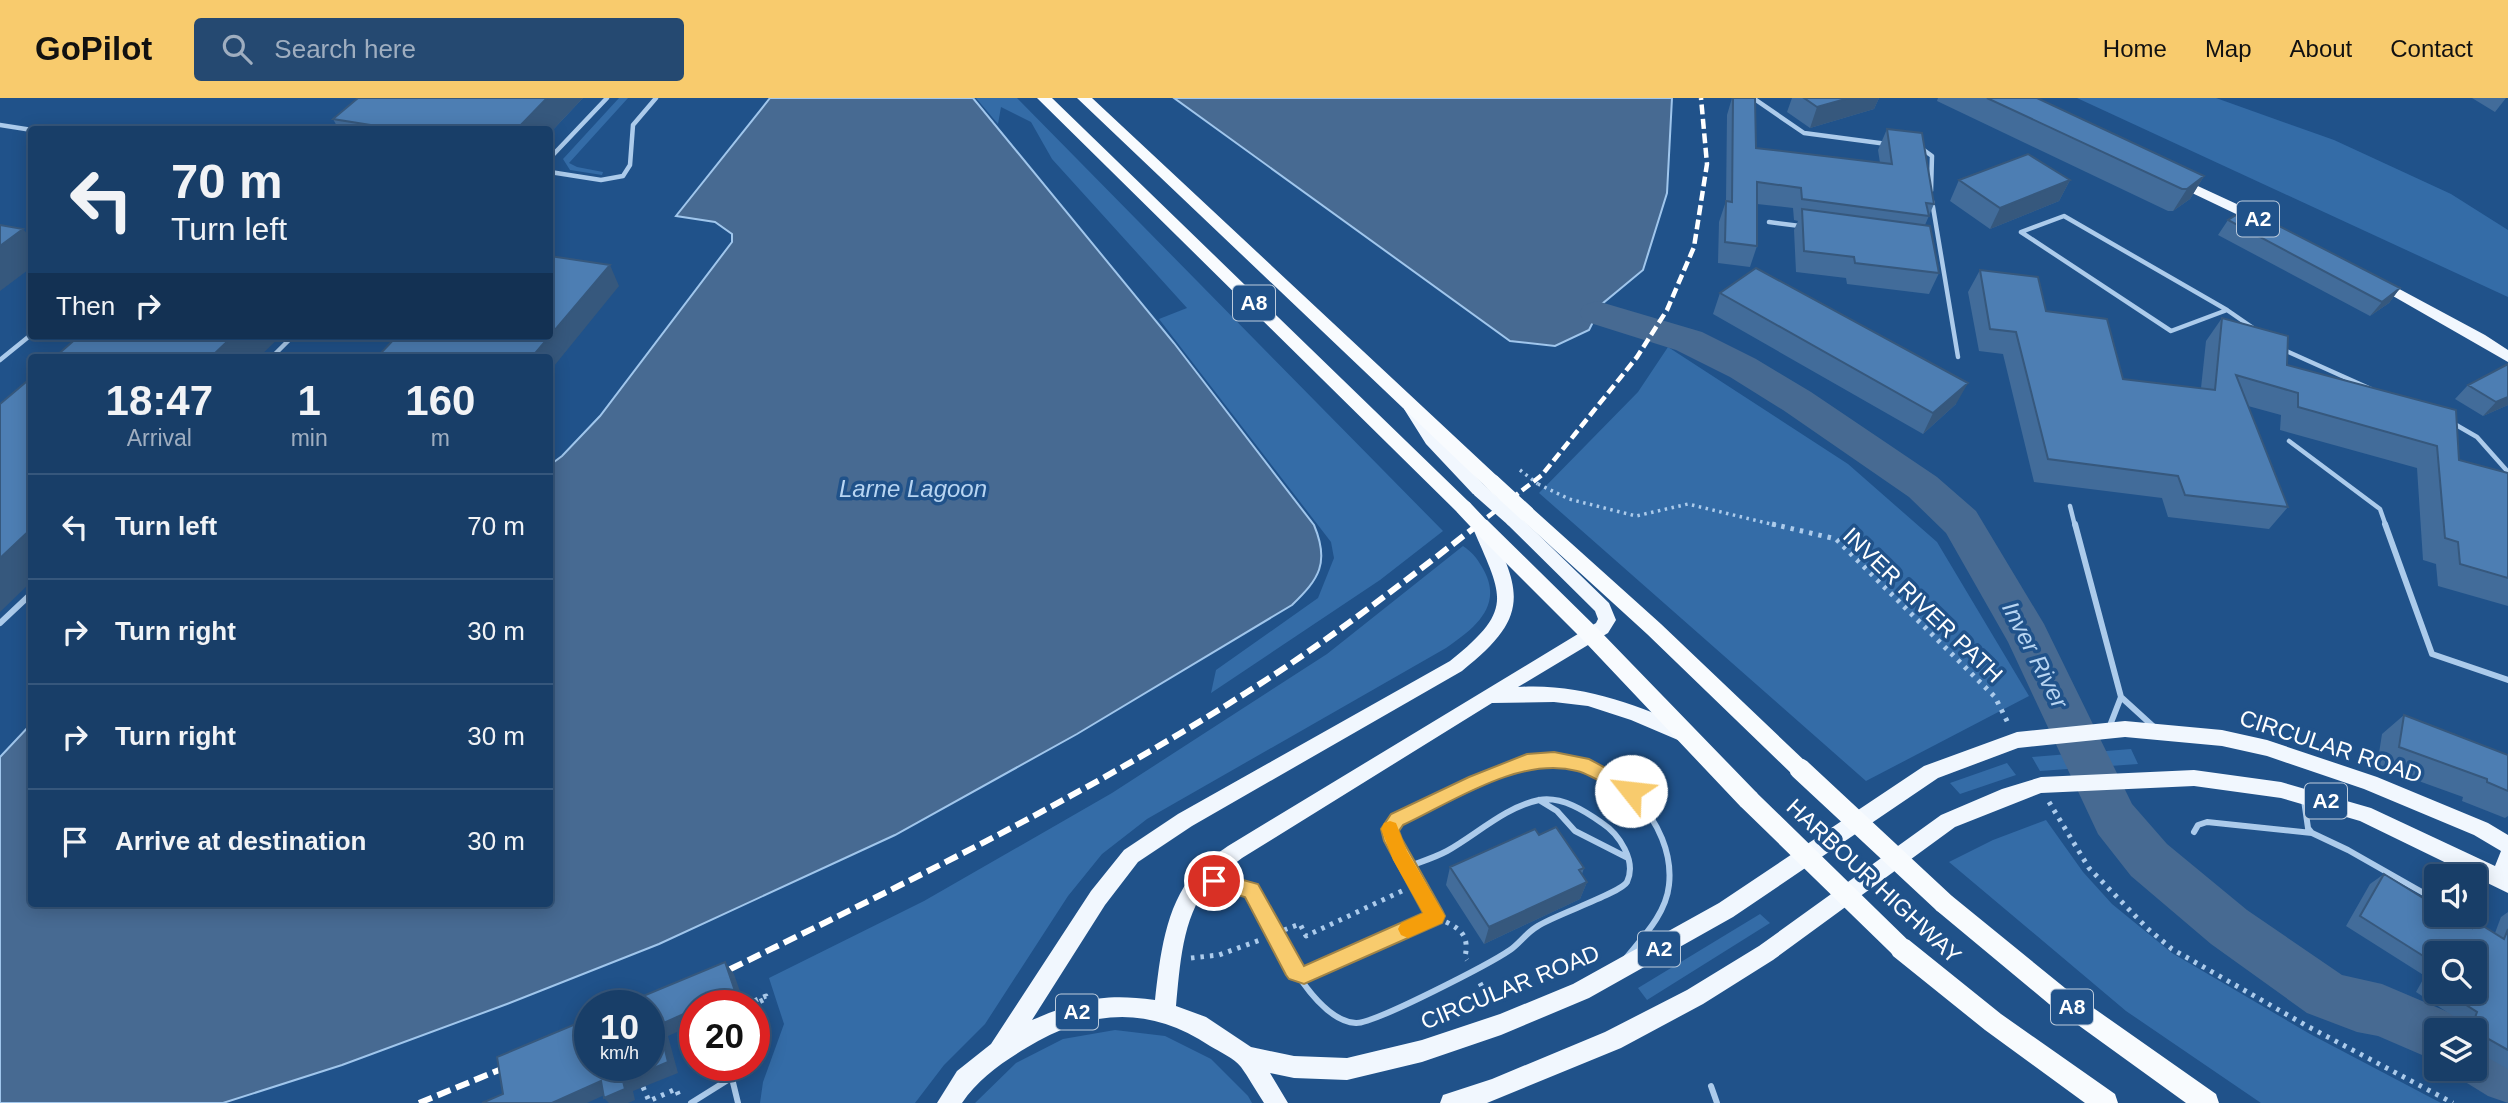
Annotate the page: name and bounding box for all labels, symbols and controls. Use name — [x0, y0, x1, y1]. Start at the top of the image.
search box — [194, 18, 684, 81]
text: GoPilot — [35, 30, 152, 67]
icon: search — [218, 30, 256, 68]
text: Search here — [274, 34, 416, 64]
text: Home — [2103, 35, 2167, 62]
text: Map — [2205, 35, 2252, 62]
text: About — [2290, 35, 2352, 62]
text: Contact — [2390, 35, 2473, 62]
icon: left — [56, 154, 147, 245]
text: 70 m — [171, 154, 283, 208]
road number: A2 — [2237, 202, 2279, 236]
text: Turn left — [171, 211, 287, 247]
road number: A8 — [1233, 286, 1275, 320]
icon: right — [129, 287, 167, 325]
text: Then — [56, 291, 115, 321]
text: 18:47 — [106, 377, 213, 424]
text: 1 — [297, 377, 321, 424]
text: 160 — [405, 377, 475, 424]
text: Arrival — [127, 425, 192, 451]
text: min — [291, 425, 328, 451]
text: m — [431, 425, 450, 451]
water label: Larne Lagoon — [839, 475, 987, 502]
icon: left — [56, 508, 94, 546]
text: Turn left — [115, 511, 217, 541]
text: 70 m — [467, 511, 525, 541]
street label: INVER RIVER PATH — [1838, 522, 2008, 688]
water label: Inver River — [1997, 597, 2074, 713]
icon: right — [56, 613, 94, 651]
text: Turn right — [115, 616, 236, 646]
text: 30 m — [467, 616, 525, 646]
street label: CIRCULAR ROAD — [2236, 704, 2426, 788]
icon: right — [56, 718, 94, 756]
text: Turn right — [115, 721, 236, 751]
text: 30 m — [467, 721, 525, 751]
position arrow — [1594, 754, 1668, 828]
road number: A2 — [2305, 784, 2347, 818]
street label: HARBOUR HIGHWAY — [1781, 793, 1967, 969]
icon: arrive — [56, 823, 94, 861]
text: Arrive at destination — [115, 826, 366, 856]
text: 30 m — [467, 826, 525, 856]
pin — [1184, 851, 1244, 911]
icon: arrive — [1195, 862, 1233, 900]
map controls — [2424, 864, 2487, 1081]
button: sound — [2424, 864, 2487, 927]
road number: A2 — [1638, 932, 1680, 966]
street label: CIRCULAR ROAD — [1417, 939, 1603, 1035]
button: search — [2424, 941, 2487, 1004]
speed limit sign: 20 — [679, 990, 770, 1081]
road number: A8 — [2051, 990, 2093, 1024]
road number: A2 — [1056, 995, 1098, 1030]
text: 10 — [600, 1007, 639, 1046]
button: layers — [2424, 1018, 2487, 1081]
text: km/h — [600, 1043, 639, 1063]

